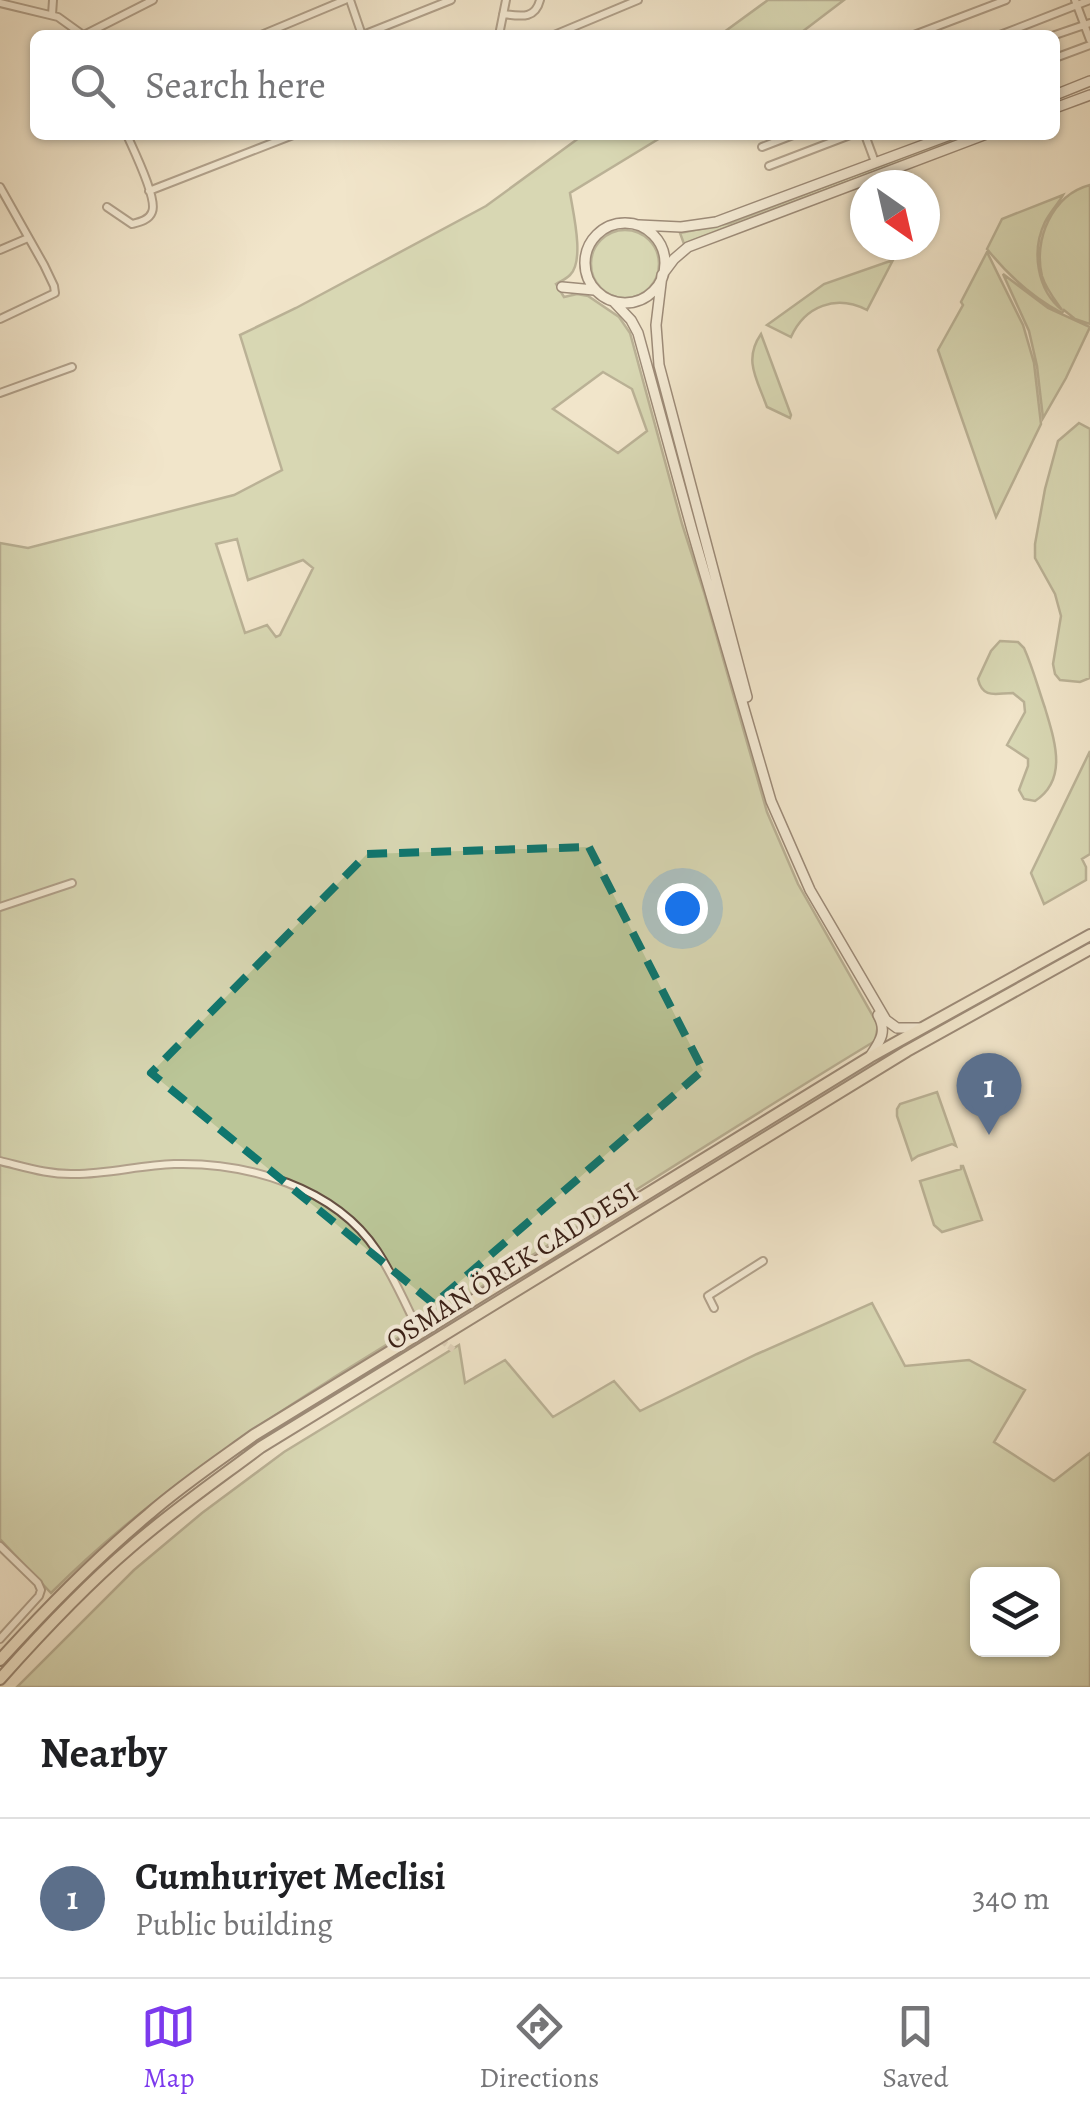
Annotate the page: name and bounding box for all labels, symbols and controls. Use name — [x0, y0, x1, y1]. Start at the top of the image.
search box — [30, 30, 1060, 140]
icon: search — [65, 58, 120, 113]
text: Search here — [145, 59, 326, 111]
north arrow — [850, 170, 940, 260]
your location — [657, 883, 708, 934]
pin: 1 — [956, 1052, 1022, 1135]
street label: OSMAN ÖREK CADDESI — [379, 1173, 645, 1359]
map controls — [970, 1567, 1060, 1657]
button: layers — [970, 1567, 1060, 1657]
text: Nearby — [40, 1724, 167, 1781]
text: Cumhuriyet Meclisi — [135, 1850, 446, 1902]
text: 1 — [67, 1876, 78, 1920]
text: 340 m — [972, 1876, 1050, 1920]
text: Public building — [135, 1902, 333, 1946]
tab: Map — [141, 1999, 196, 2097]
tab: Directions — [479, 1999, 599, 2097]
tab: Saved — [882, 1999, 949, 2097]

